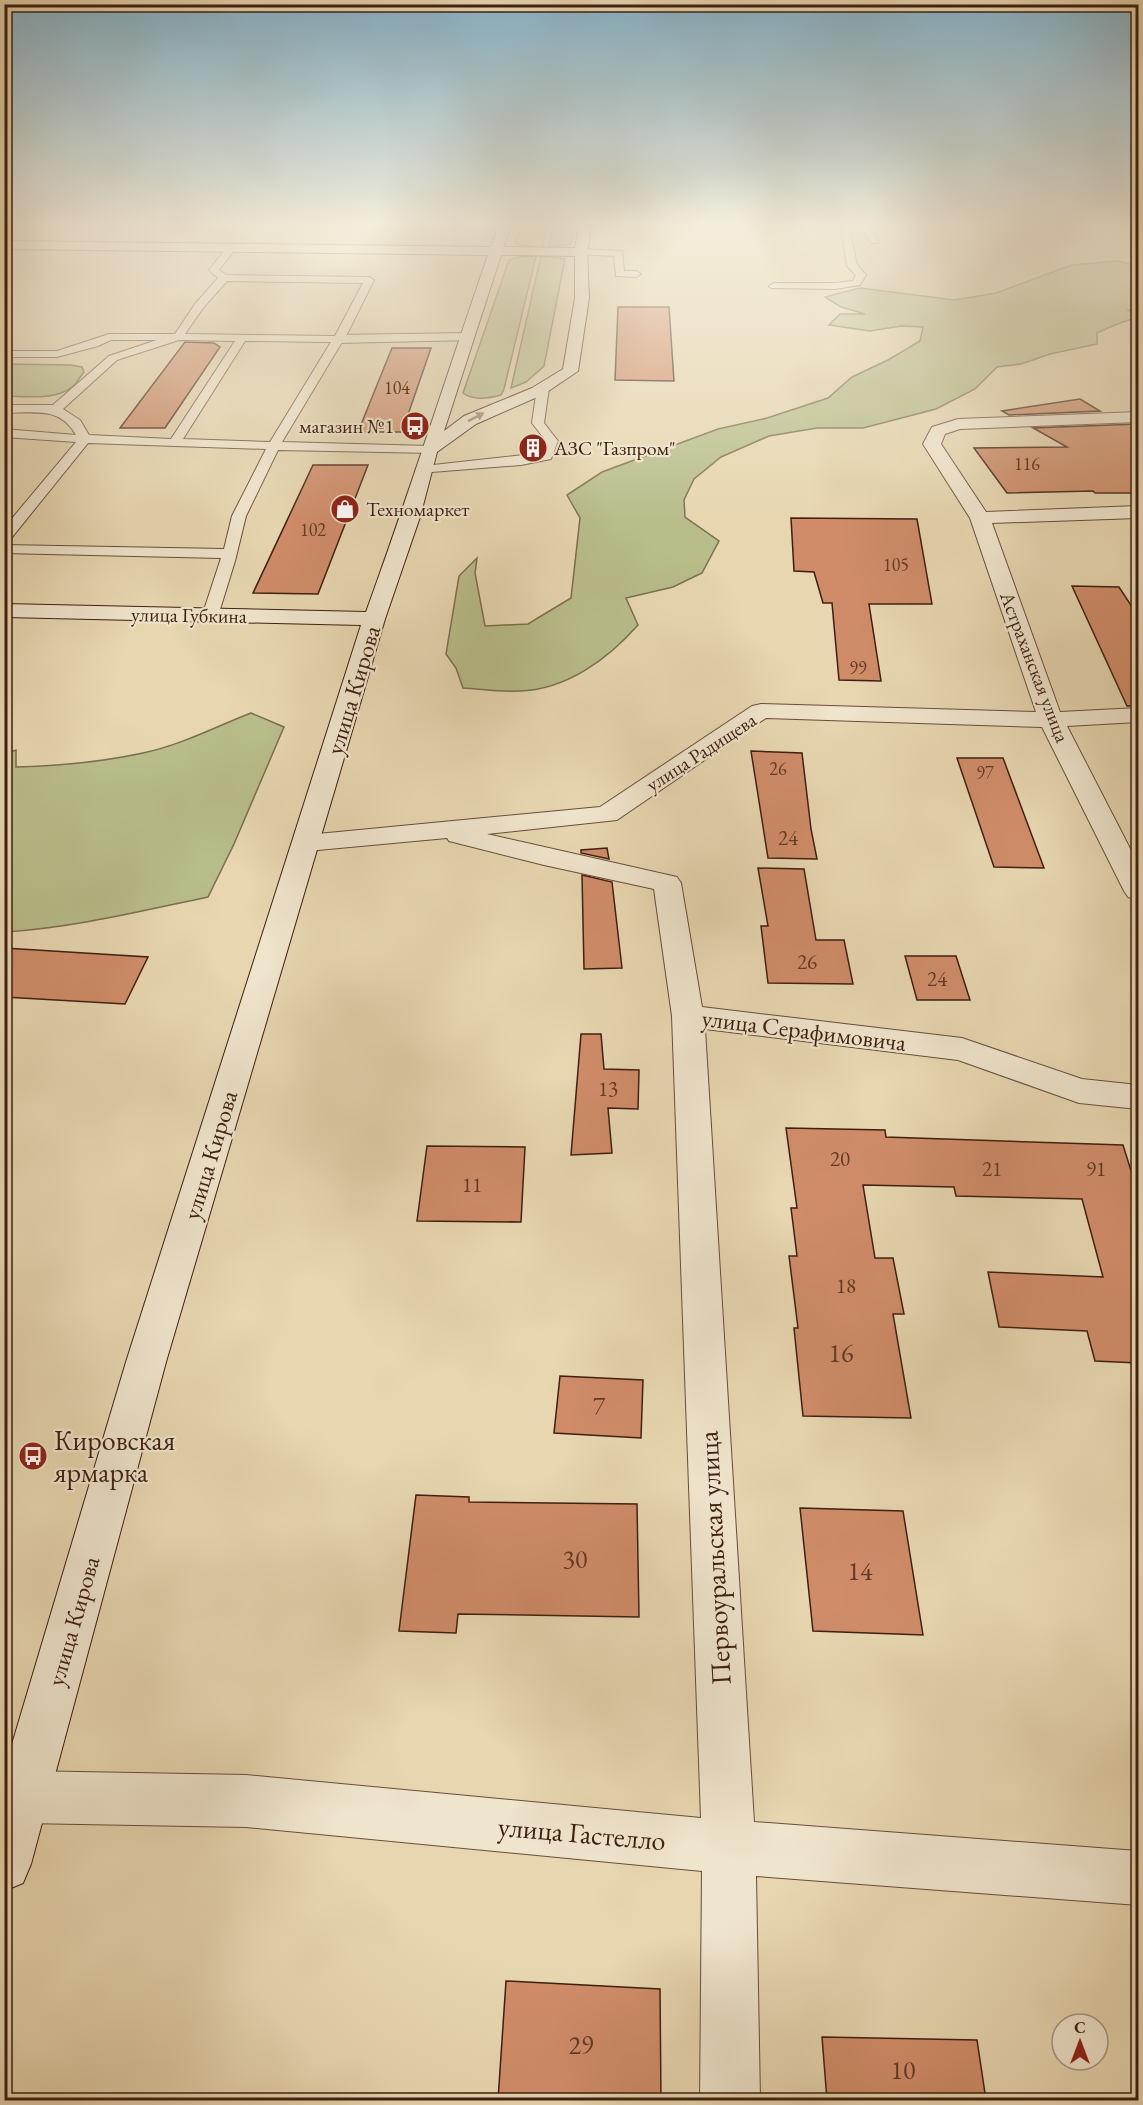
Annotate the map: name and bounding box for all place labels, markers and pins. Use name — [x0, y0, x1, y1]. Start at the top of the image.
bus stop icon: магазин №1 — [399, 410, 431, 442]
place label: магазин №1 — [299, 413, 394, 439]
building icon: АЗС "Газпром" — [517, 432, 549, 464]
place label: АЗС "Газпром" — [553, 435, 676, 461]
shop icon: Техномаркет — [329, 493, 361, 525]
place label: Техномаркет — [366, 496, 470, 522]
place label: Кировская ярмарка — [53, 1422, 175, 1490]
bus stop icon: Кировская ярмарка — [17, 1440, 49, 1472]

